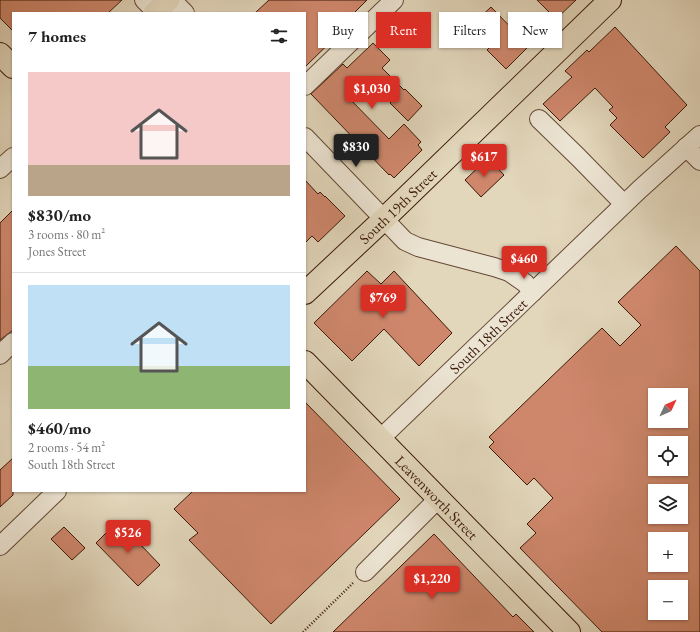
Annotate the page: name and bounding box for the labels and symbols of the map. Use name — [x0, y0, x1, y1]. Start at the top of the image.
pin: $1,030 — [339, 76, 405, 110]
pin: $830 — [332, 134, 380, 168]
pin: $617 — [460, 144, 508, 178]
street label: South 19th Street — [354, 164, 440, 248]
pin: $460 — [500, 246, 548, 280]
pin: $769 — [359, 285, 407, 319]
street label: South 18th Street — [445, 294, 531, 377]
north arrow — [648, 388, 688, 428]
street label: Leavenworth Street — [392, 451, 483, 544]
pin: $526 — [104, 520, 152, 554]
pin: $1,220 — [399, 566, 465, 600]

